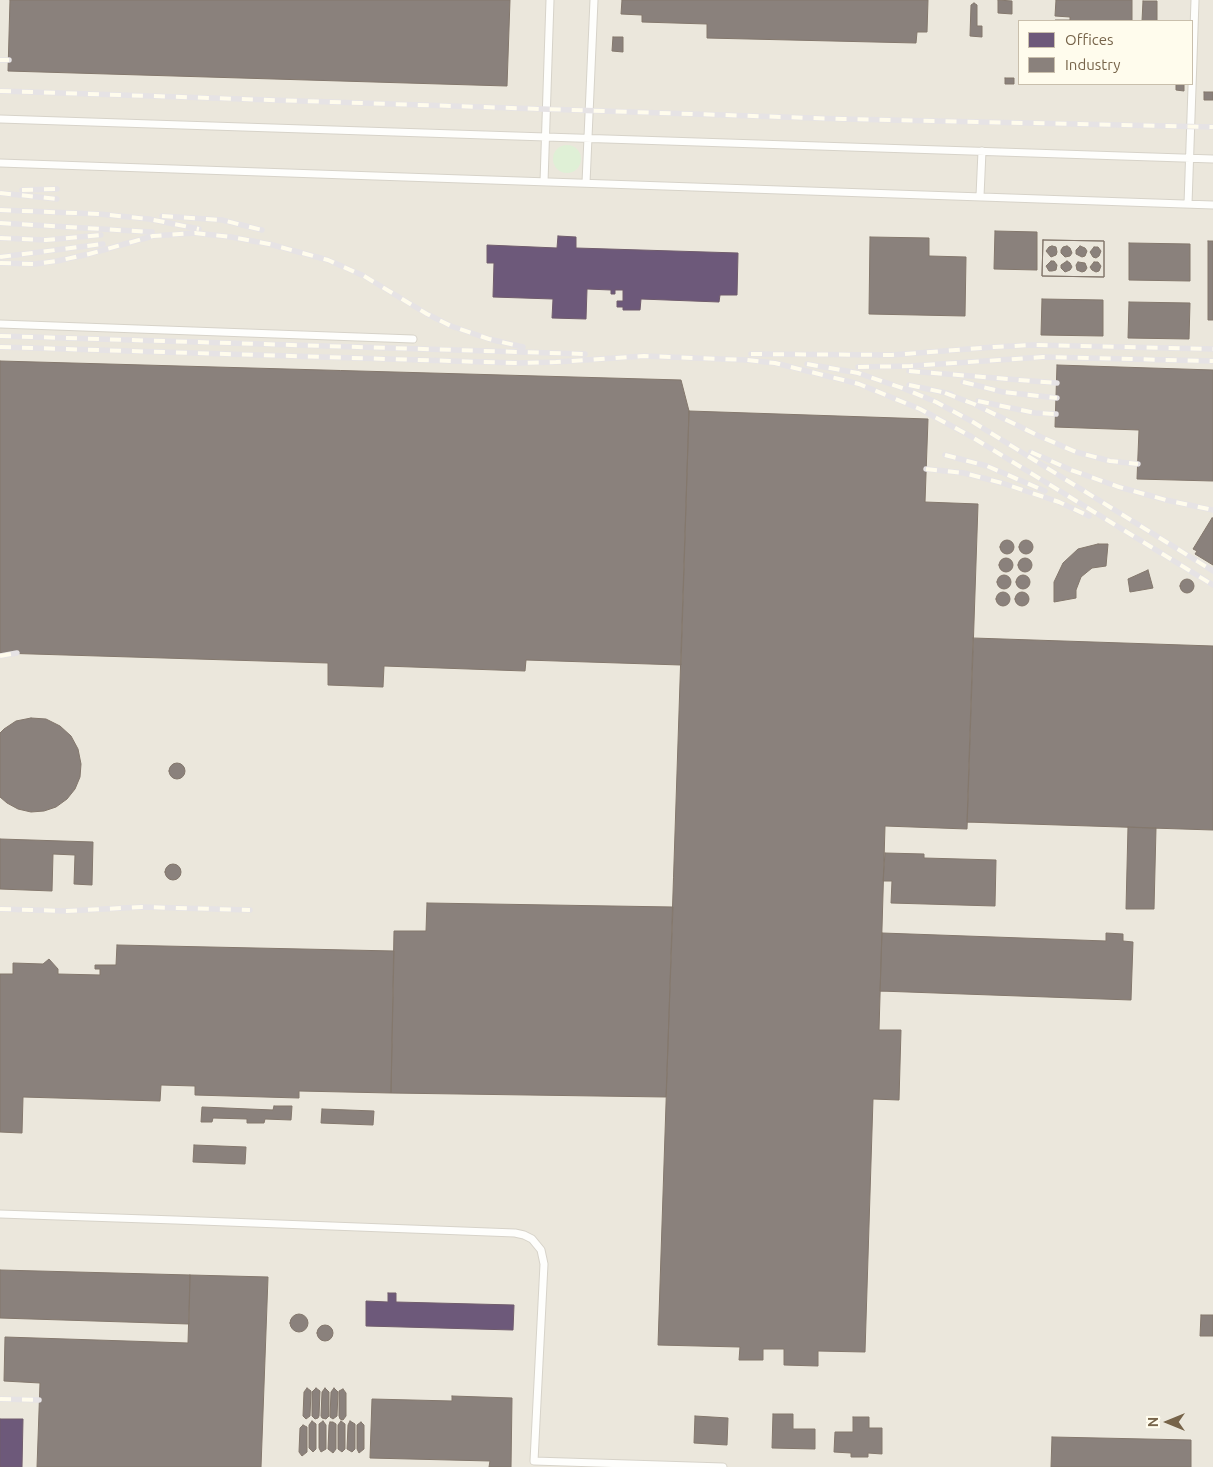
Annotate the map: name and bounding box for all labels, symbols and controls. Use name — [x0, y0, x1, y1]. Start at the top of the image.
legend — [1018, 20, 1193, 85]
text: Offices — [1065, 31, 1113, 48]
text: Industry — [1065, 56, 1120, 73]
north arrow — [1143, 1397, 1193, 1447]
text: N — [1145, 1417, 1161, 1427]

